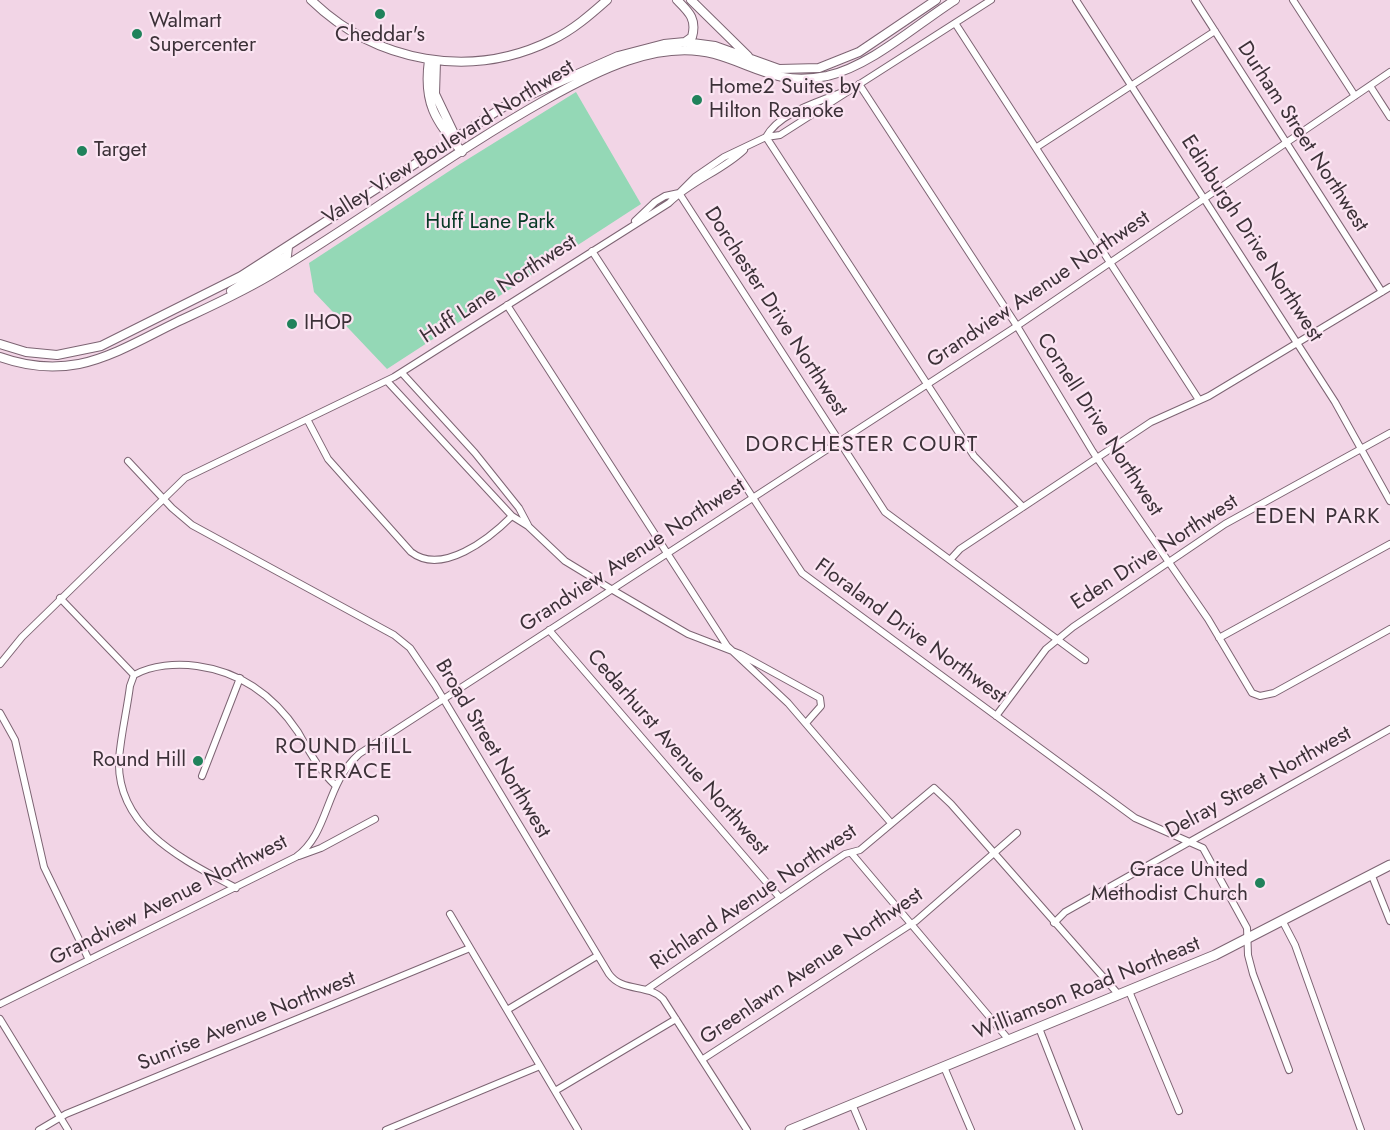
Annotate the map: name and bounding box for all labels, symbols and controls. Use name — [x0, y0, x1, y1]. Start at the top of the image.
marker: Cheddar's — [373, 7, 387, 21]
place label: Walmart Supercenter — [149, 9, 256, 59]
place label: Cheddar's — [335, 23, 425, 49]
marker: Walmart Supercenter — [130, 27, 144, 41]
street label: Durham Street Northwest — [1231, 37, 1373, 237]
street label: Valley View Boulevard Northwest — [319, 55, 579, 231]
place label: Home2 Suites by Hilton Roanoke — [709, 75, 860, 125]
marker: Home2 Suites by Hilton Roanoke — [690, 93, 704, 107]
street label: Edinburgh Drive Northwest — [1175, 131, 1327, 347]
place label: Target — [94, 138, 146, 164]
marker: Target — [75, 144, 89, 158]
street label: Dorchester Drive Northwest — [698, 203, 852, 421]
street label: Grandview Avenue Northwest — [923, 206, 1155, 374]
park label: Huff Lane Park — [425, 210, 555, 236]
street label: Huff Lane Northwest — [416, 230, 582, 350]
place label: IHOP — [304, 311, 352, 337]
marker: IHOP — [285, 317, 299, 331]
street label: Cornell Drive Northwest — [1030, 329, 1168, 521]
district label: DORCHESTER COURT — [745, 433, 979, 459]
street label: Grandview Avenue Northwest — [516, 474, 750, 638]
street label: Eden Drive Northwest — [1067, 490, 1243, 616]
district label: EDEN PARK — [1255, 505, 1381, 531]
street label: Floraland Drive Northwest — [809, 554, 1011, 710]
street label: Cedarhurst Avenue Northwest — [581, 645, 773, 861]
street label: Broad Street Northwest — [429, 655, 555, 843]
street label: Delray Street Northwest — [1162, 721, 1356, 845]
district label: ROUND HILL TERRACE — [275, 735, 413, 786]
place label: Round Hill — [92, 748, 186, 774]
marker: Round Hill — [191, 754, 205, 768]
street label: Richland Avenue Northwest — [646, 819, 862, 977]
street label: Grandview Avenue Northwest — [46, 830, 292, 972]
place label: Grace United Methodist Church — [1091, 858, 1248, 908]
marker: Grace United Methodist Church — [1253, 876, 1267, 890]
street label: Greenlawn Avenue Northwest — [696, 883, 928, 1051]
street label: Williamson Road Northeast — [970, 932, 1204, 1046]
street label: Sunrise Avenue Northwest — [134, 967, 360, 1077]

